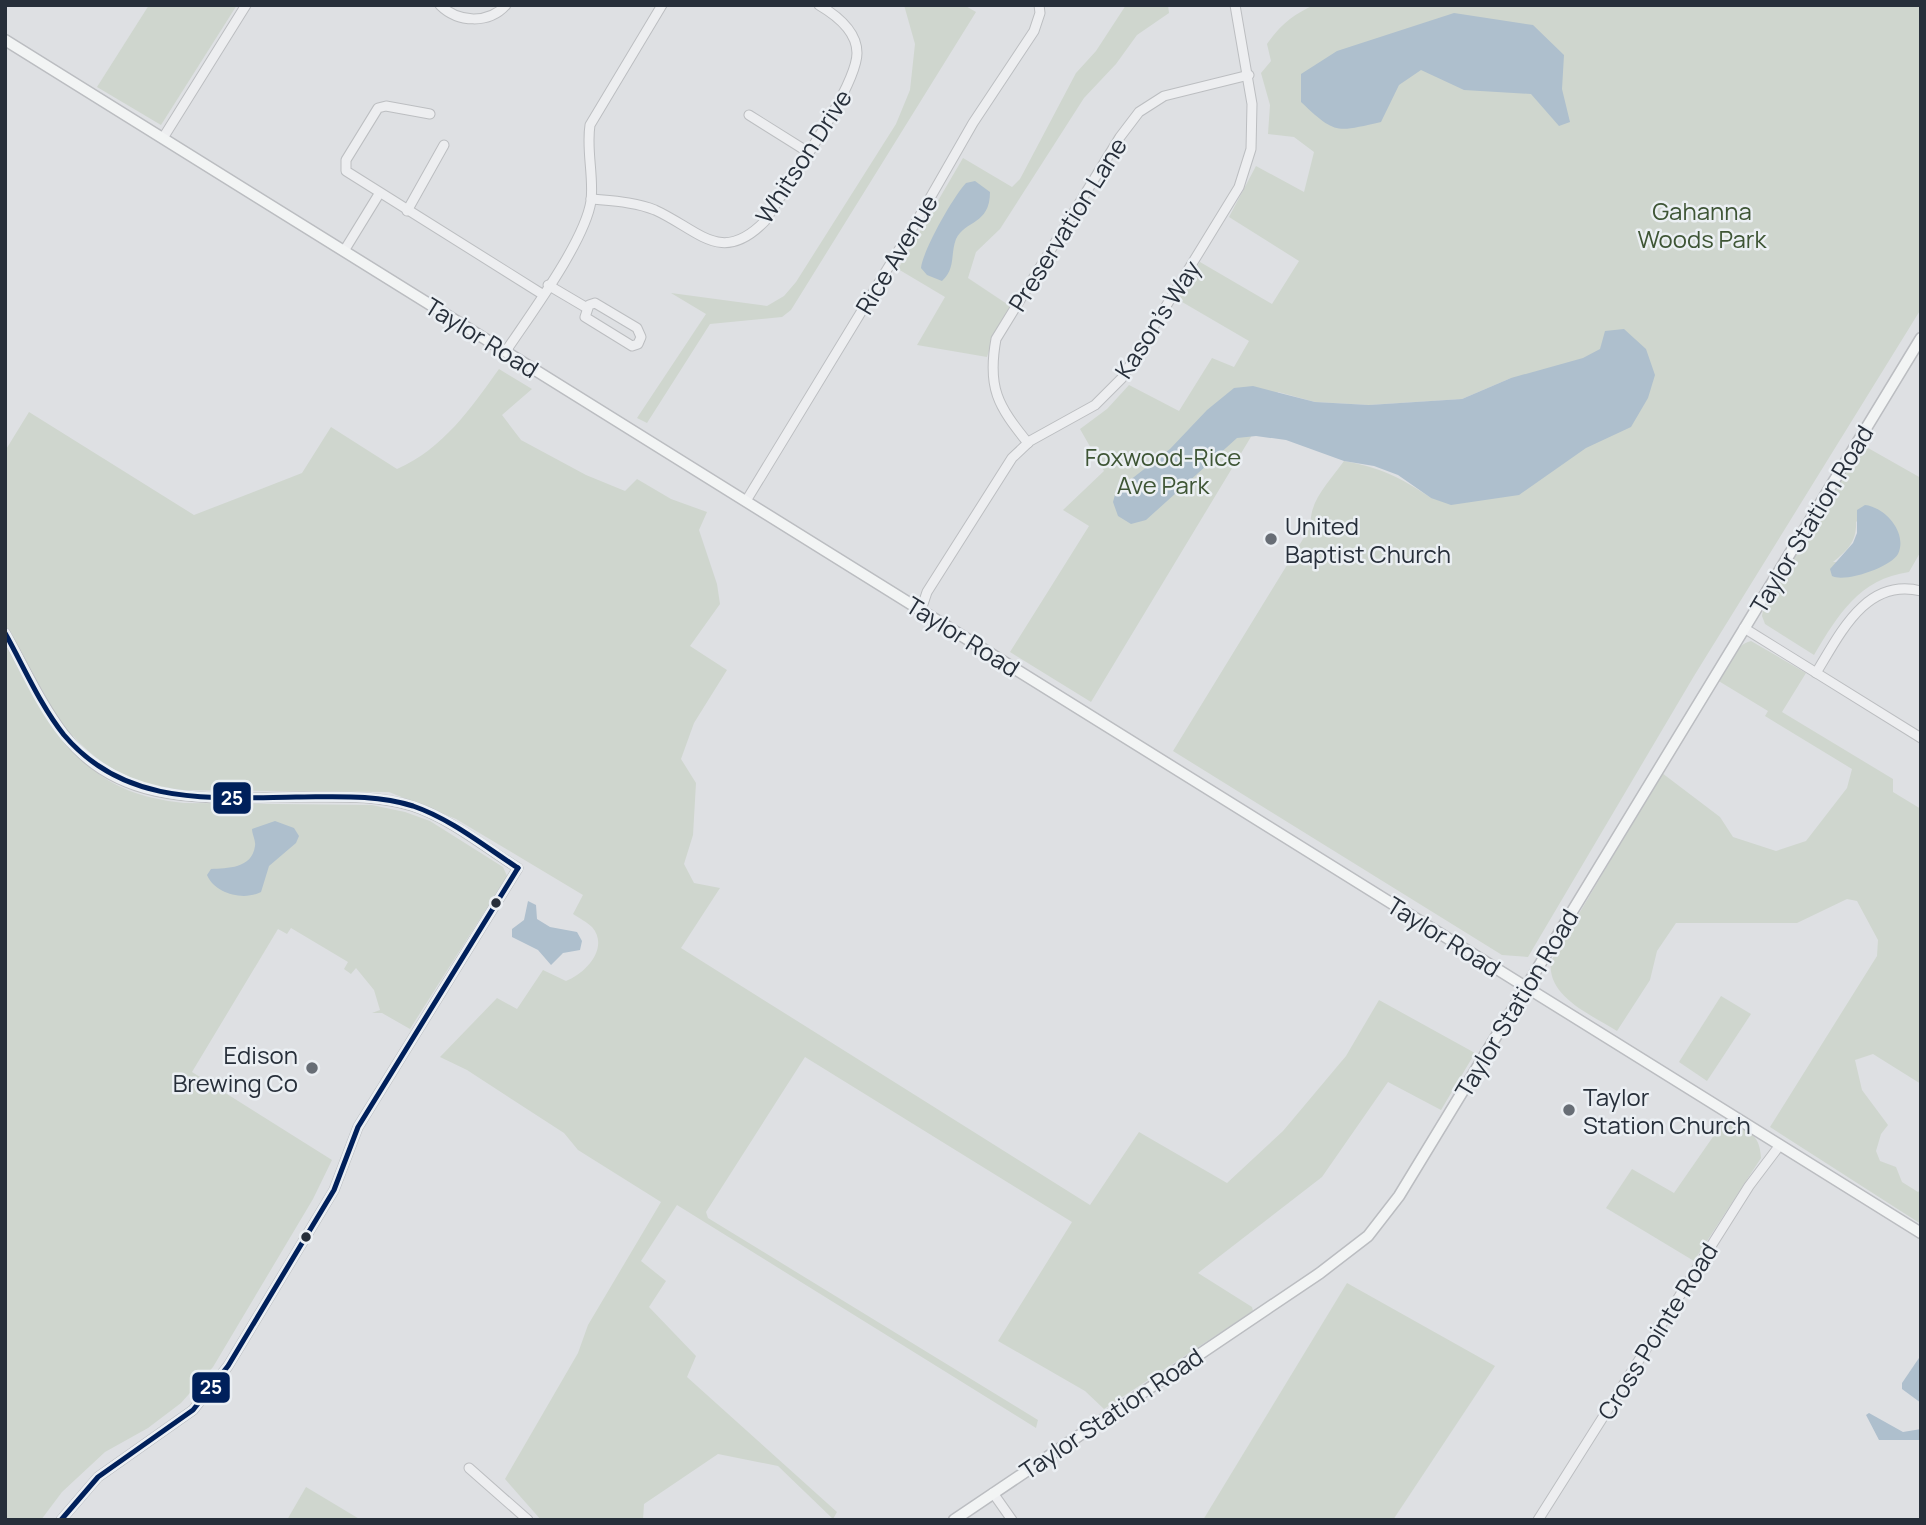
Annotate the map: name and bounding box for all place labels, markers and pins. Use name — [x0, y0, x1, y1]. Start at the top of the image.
place label: United Baptist Church — [1285, 509, 1451, 570]
marker: United Baptist Church — [1263, 531, 1279, 547]
unlabelled marker — [489, 896, 503, 910]
place label: Edison Brewing Co — [173, 1038, 298, 1099]
marker: Edison Brewing Co — [304, 1060, 320, 1076]
place label: Taylor Station Church — [1583, 1080, 1751, 1141]
marker: Taylor Station Church — [1561, 1102, 1577, 1118]
unlabelled marker — [299, 1230, 313, 1244]

